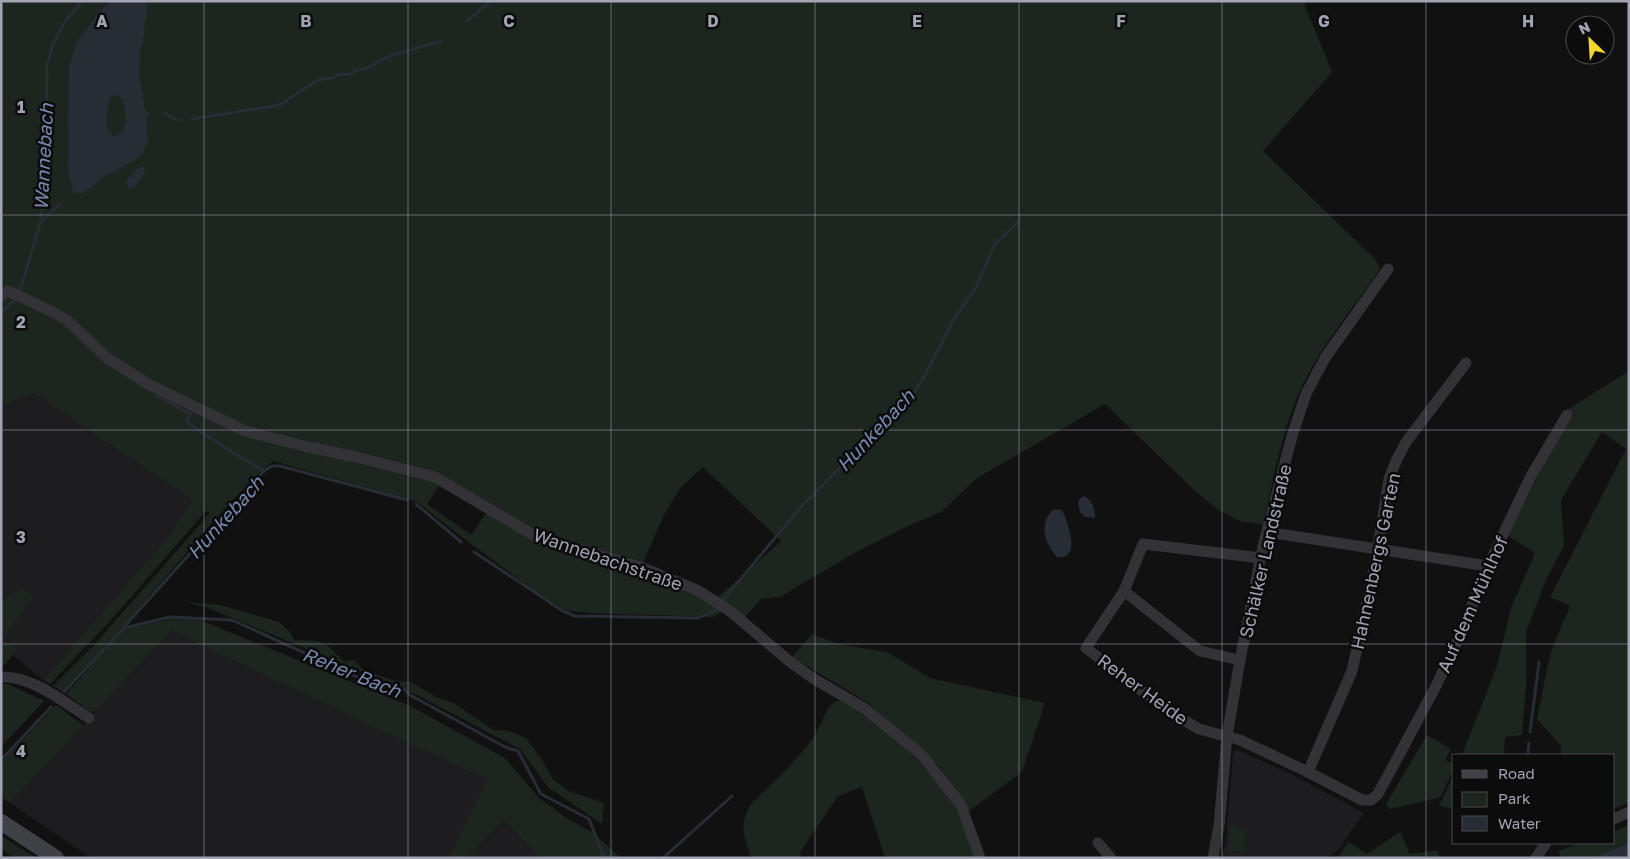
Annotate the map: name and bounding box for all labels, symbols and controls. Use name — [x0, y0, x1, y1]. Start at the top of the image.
text: A — [96, 11, 108, 31]
text: B — [300, 11, 312, 31]
text: C — [503, 11, 515, 31]
text: D — [707, 11, 719, 31]
text: E — [912, 11, 922, 31]
text: F — [1116, 11, 1126, 31]
text: G — [1318, 11, 1330, 31]
text: H — [1522, 11, 1534, 31]
north arrow — [1565, 15, 1615, 65]
text: N — [1576, 18, 1593, 38]
text: 1 — [17, 97, 25, 117]
water label: Wannebach — [29, 102, 57, 211]
text: 2 — [16, 312, 26, 332]
water label: Hunkebach — [831, 383, 920, 476]
street label: Schälker Landstraße — [1234, 462, 1296, 640]
water label: Hunkebach — [182, 470, 269, 563]
street label: Hahnenbergs Garten — [1346, 471, 1404, 651]
street label: Wannebachstraße — [531, 523, 685, 595]
text: 3 — [16, 527, 26, 547]
street label: Auf dem Mühlhof — [1432, 532, 1512, 676]
water label: Reher Bach — [299, 642, 406, 703]
street label: Reher Heide — [1094, 649, 1192, 729]
text: 4 — [16, 741, 26, 761]
legend — [1452, 754, 1615, 844]
text: Road — [1498, 764, 1535, 782]
text: Park — [1498, 789, 1531, 807]
text: Water — [1498, 814, 1541, 832]

